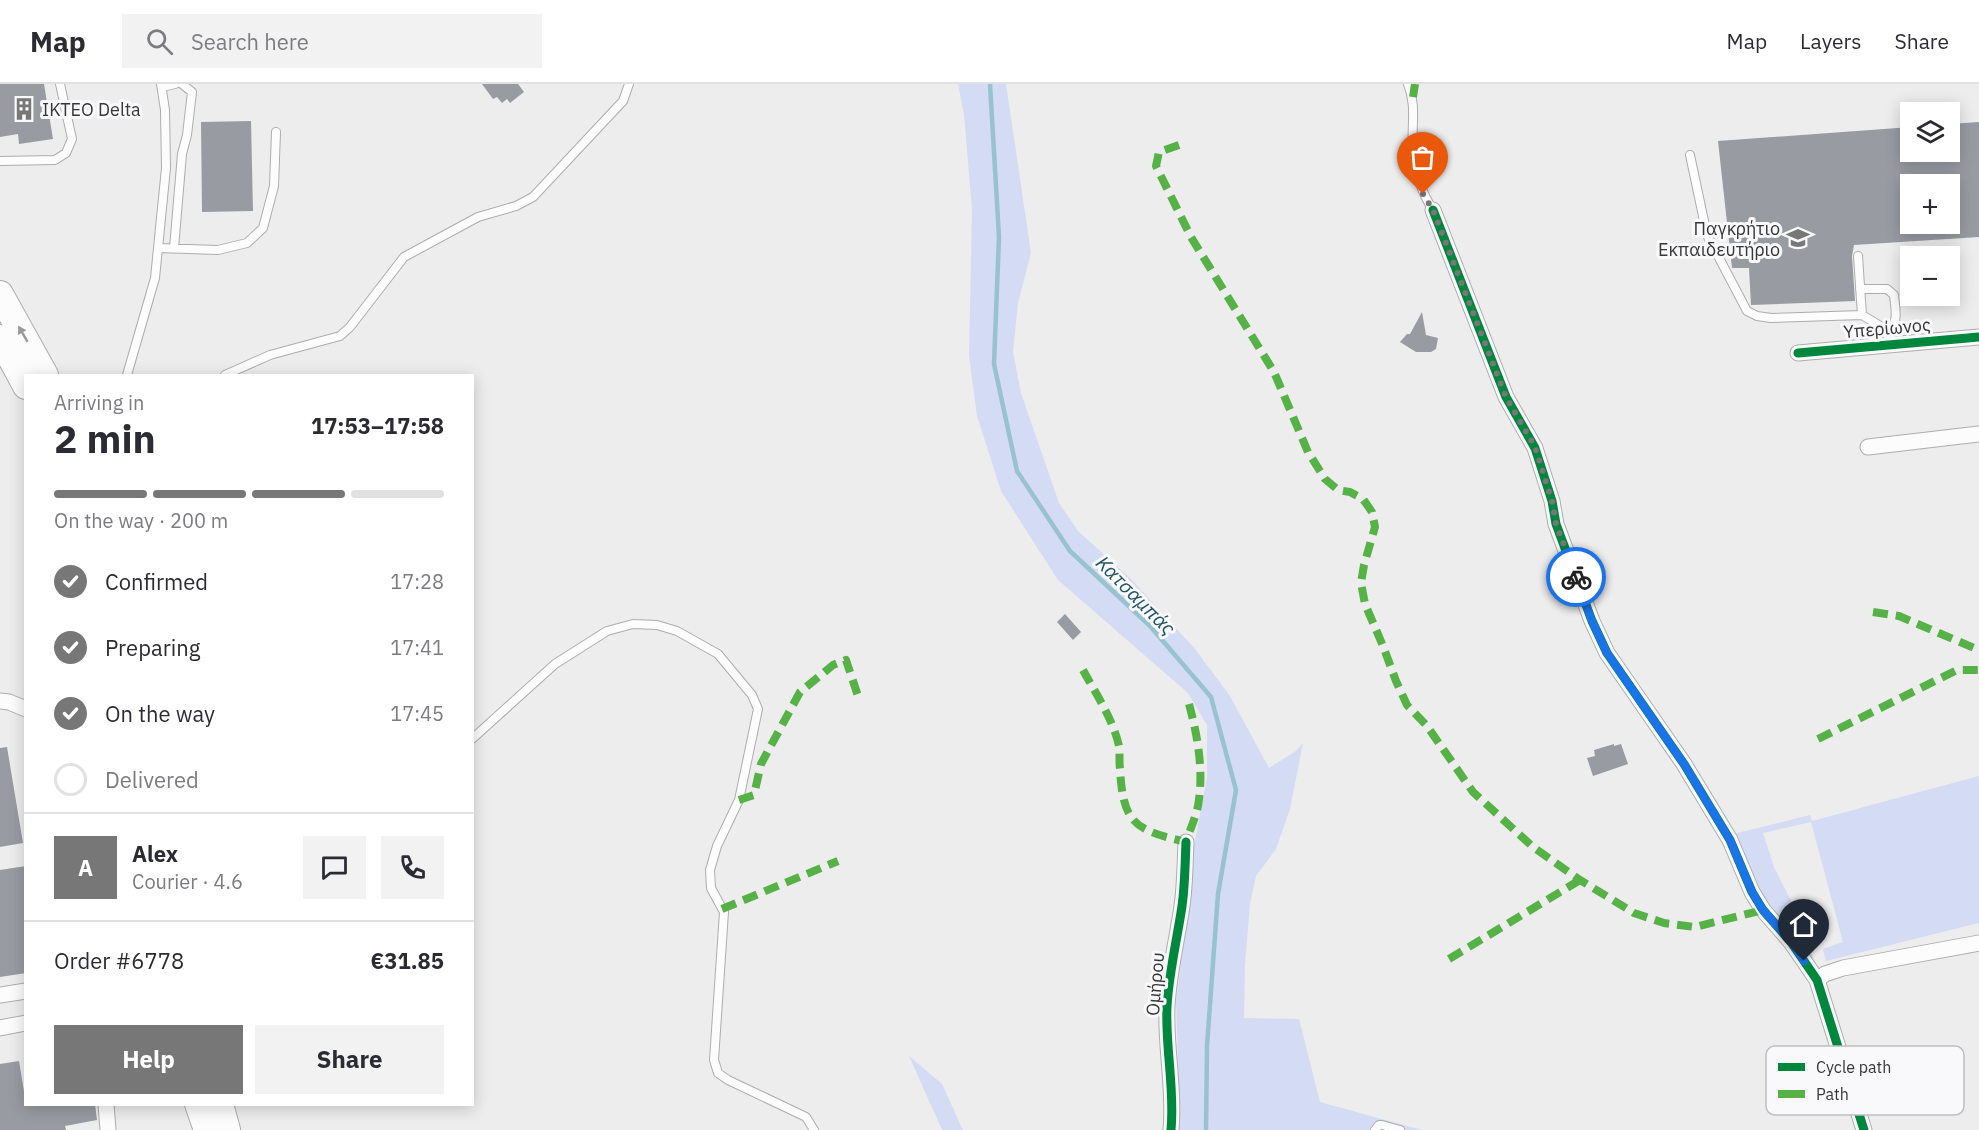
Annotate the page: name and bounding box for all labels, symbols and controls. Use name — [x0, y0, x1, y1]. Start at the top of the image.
search box — [122, 14, 542, 68]
text: Map — [30, 23, 86, 60]
icon: search — [143, 25, 176, 58]
text: Search here — [191, 27, 309, 56]
text: Map — [1727, 27, 1767, 55]
text: Layers — [1800, 27, 1862, 55]
text: Share — [1895, 27, 1949, 55]
building icon: ΙΚΤΕΟ Delta — [11, 96, 37, 122]
place label: ΙΚΤΕΟ Delta — [42, 98, 141, 121]
map controls — [1900, 102, 1960, 306]
button: layers — [1900, 102, 1960, 162]
pin — [1397, 132, 1448, 194]
icon: bag — [1406, 141, 1439, 174]
button: + — [1900, 174, 1960, 234]
place label: Παγκρήτιο Εκπαιδευτήριο — [1658, 217, 1780, 261]
school or university icon: Παγκρήτιο Εκπαιδευτήριο — [1785, 225, 1811, 251]
button: − — [1900, 246, 1960, 306]
street label: Υπερίωνος — [1843, 313, 1932, 343]
one-way arrow — [18, 326, 28, 343]
text: Arriving in — [54, 389, 144, 416]
text: 17:53–17:58 — [311, 411, 444, 440]
text: 2 min — [54, 413, 156, 464]
text: On the way · 200 m — [54, 507, 228, 534]
courier — [1546, 547, 1606, 607]
water label: Κατσαμπάς — [1090, 549, 1182, 641]
icon: bike — [1560, 561, 1593, 594]
icon: check — [54, 565, 87, 598]
text: Confirmed — [105, 567, 208, 596]
text: 17:28 — [390, 568, 444, 595]
icon: check — [54, 631, 87, 664]
text: Preparing — [105, 633, 200, 662]
text: 17:41 — [390, 634, 444, 661]
icon: check — [54, 697, 87, 730]
text: On the way — [105, 699, 215, 728]
text: 17:45 — [390, 700, 444, 727]
text: Delivered — [105, 765, 199, 794]
button: chat — [303, 836, 366, 899]
button: phone — [381, 836, 444, 899]
text: Alex — [132, 839, 178, 868]
text: A — [78, 853, 93, 882]
text: Courier · 4.6 — [132, 868, 243, 895]
pin — [1778, 899, 1829, 961]
icon: home — [1787, 908, 1820, 941]
text: Order #6778 — [54, 946, 184, 975]
text: €31.85 — [371, 946, 444, 975]
street label: Ομήρου — [1141, 951, 1169, 1017]
button: Help — [54, 1025, 243, 1094]
button: Share — [255, 1025, 444, 1094]
legend — [1766, 1046, 1964, 1115]
text: Cycle path — [1816, 1057, 1891, 1077]
text: Path — [1816, 1084, 1849, 1104]

